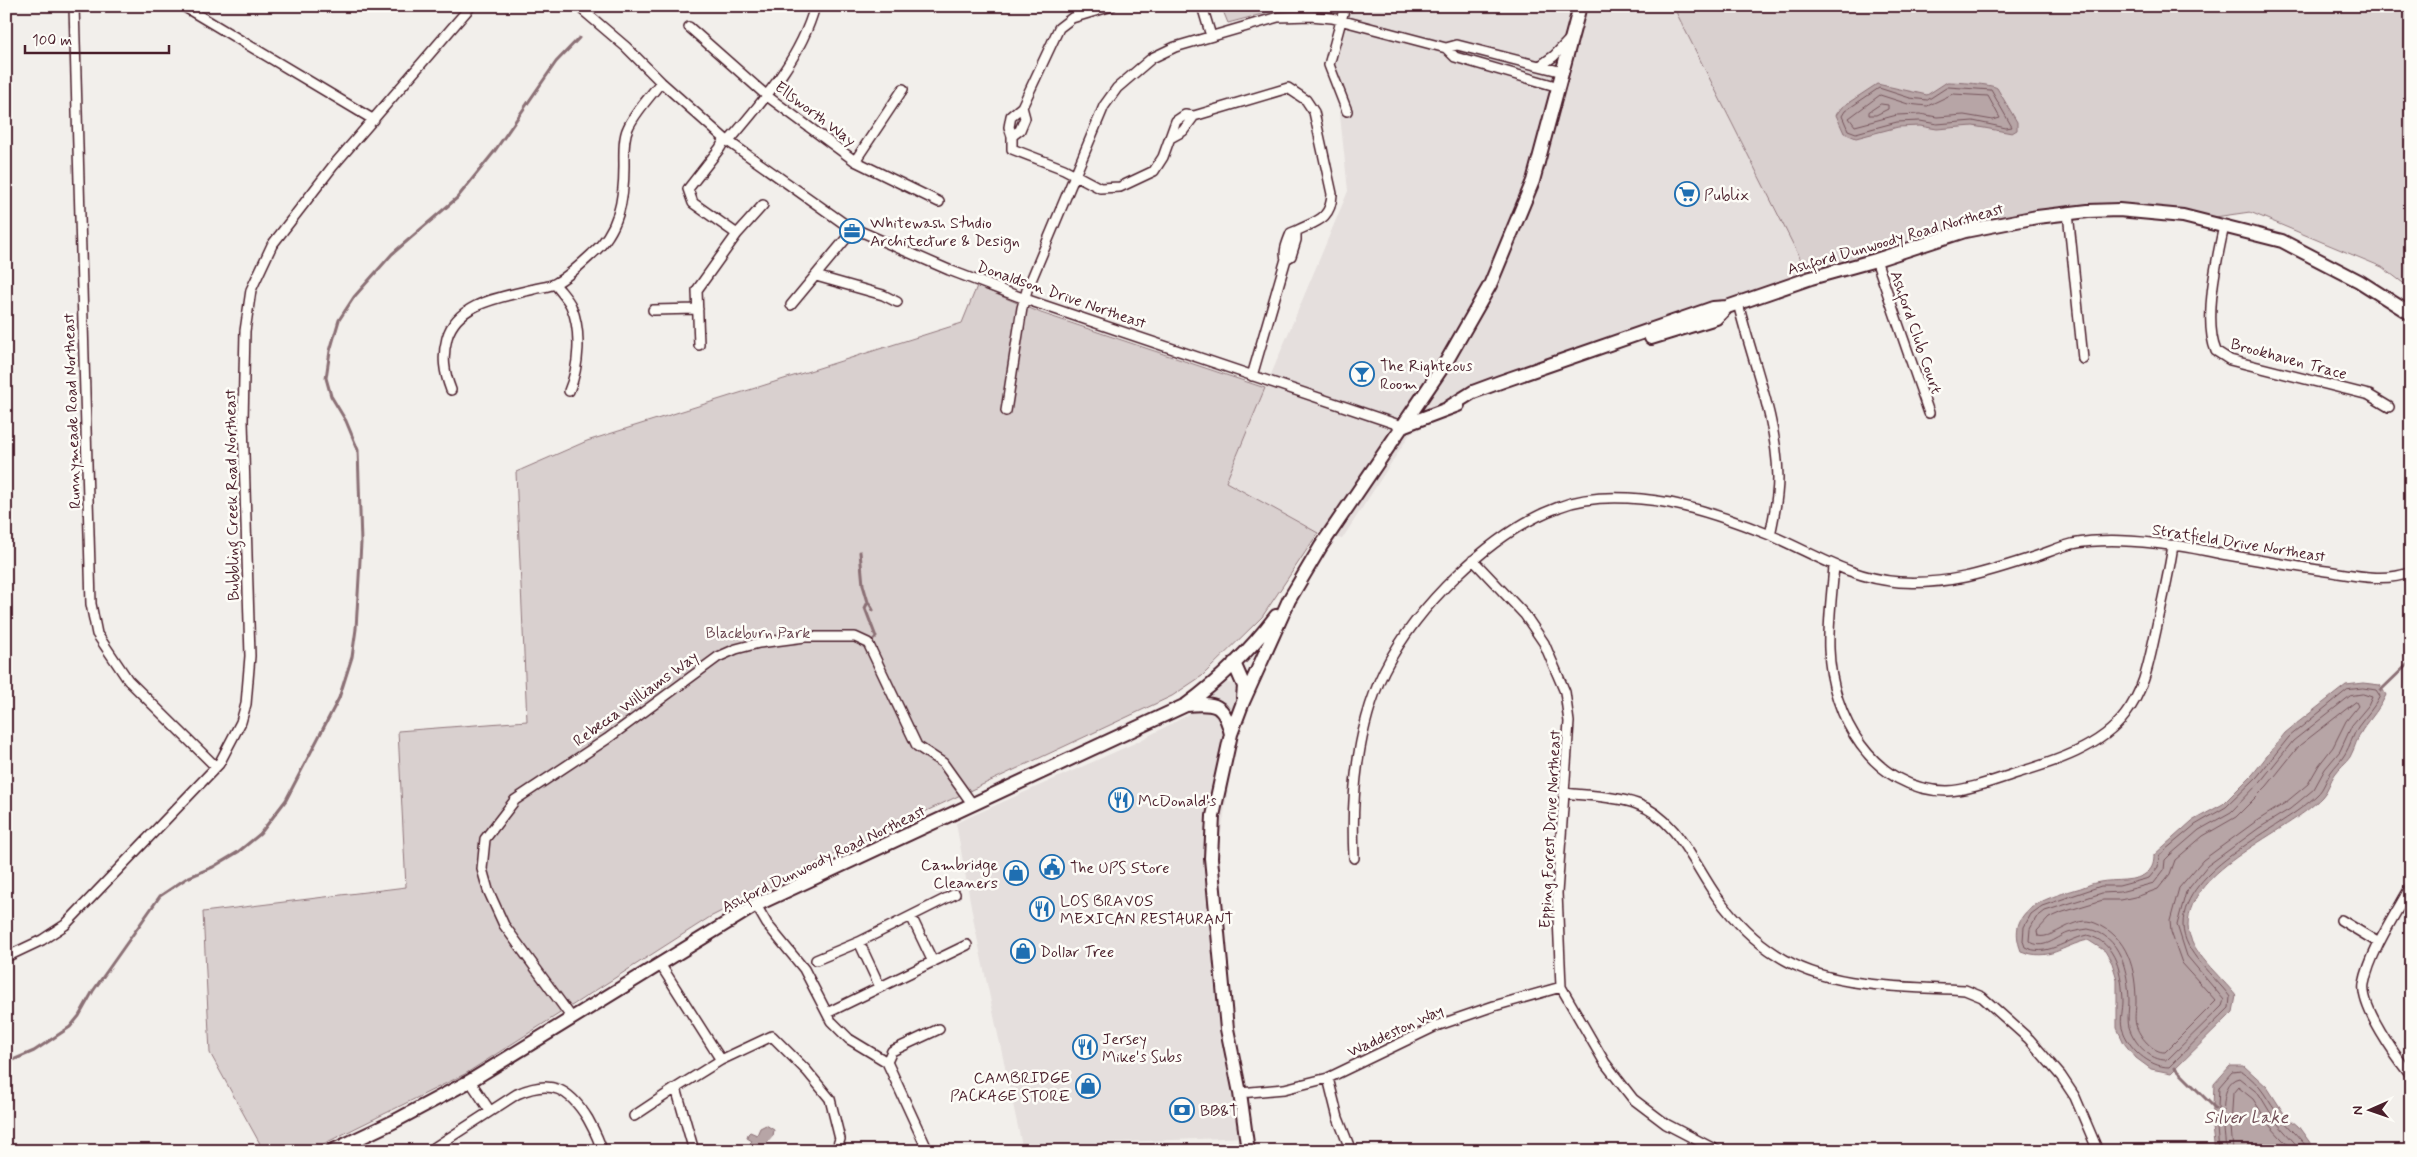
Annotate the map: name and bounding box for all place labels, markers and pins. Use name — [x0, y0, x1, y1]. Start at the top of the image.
supermarket icon: Publix — [1674, 181, 1700, 207]
place label: Publix — [1704, 185, 1749, 206]
place label: Whitewash Studio Architecture & Design — [870, 213, 1020, 253]
office icon: Whitewash Studio Architecture & Design — [839, 218, 865, 244]
place label: The Righteous Room — [1380, 356, 1473, 395]
bar icon: The Righteous Room — [1349, 361, 1375, 387]
restaurant icon: McDonald's — [1108, 787, 1134, 813]
place label: McDonald's — [1138, 791, 1217, 812]
public building icon: The UPS Store — [1039, 854, 1065, 880]
place label: Cambridge Cleaners — [921, 855, 998, 894]
place label: The UPS Store — [1070, 858, 1169, 879]
shop icon: Cambridge Cleaners — [1003, 860, 1029, 886]
place label: LOS BRAVOS MEXICAN RESTAURANT — [1060, 891, 1234, 930]
restaurant icon: LOS BRAVOS MEXICAN RESTAURANT — [1029, 896, 1055, 922]
shop icon: Dollar Tree — [1010, 938, 1036, 964]
place label: Dollar Tree — [1040, 942, 1114, 963]
place label: Jersey Mike's Subs — [1102, 1029, 1182, 1068]
restaurant icon: Jersey Mike's Subs — [1072, 1034, 1098, 1060]
place label: CAMBRIDGE PACKAGE STORE — [950, 1068, 1070, 1107]
shop icon: CAMBRIDGE PACKAGE STORE — [1075, 1073, 1101, 1099]
bank icon: BB&T — [1169, 1097, 1195, 1123]
place label: BB&T — [1200, 1101, 1238, 1122]

